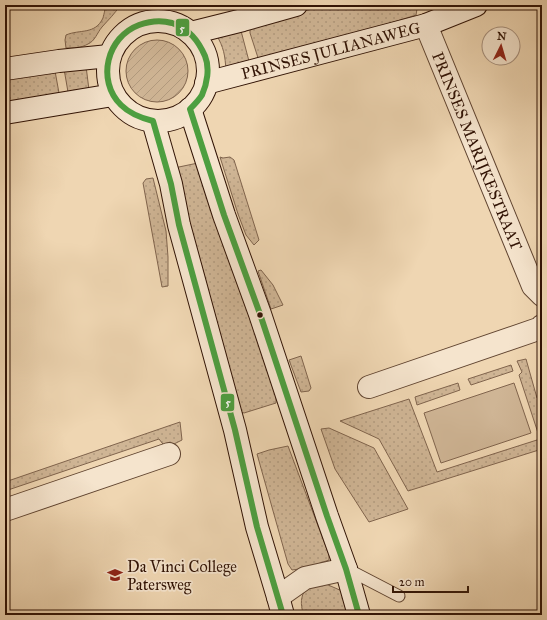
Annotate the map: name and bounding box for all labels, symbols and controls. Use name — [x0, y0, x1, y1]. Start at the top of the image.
line badge: 5 — [175, 18, 190, 37]
street label: PRINSES JULIANAWEG — [239, 18, 423, 83]
text: 5 — [179, 22, 185, 35]
north arrow — [481, 26, 521, 66]
text: N — [497, 30, 508, 43]
street label: PRINSES MARIJKESTRAAT — [428, 49, 526, 253]
unlabelled marker — [255, 310, 265, 320]
line badge: 5 — [220, 393, 235, 412]
text: 5 — [225, 396, 231, 409]
place label: Da Vinci College Patersweg — [127, 557, 237, 595]
school or university icon: Da Vinci College Patersweg — [106, 566, 124, 584]
scale bar — [393, 568, 468, 594]
text: 20 m — [399, 575, 425, 589]

